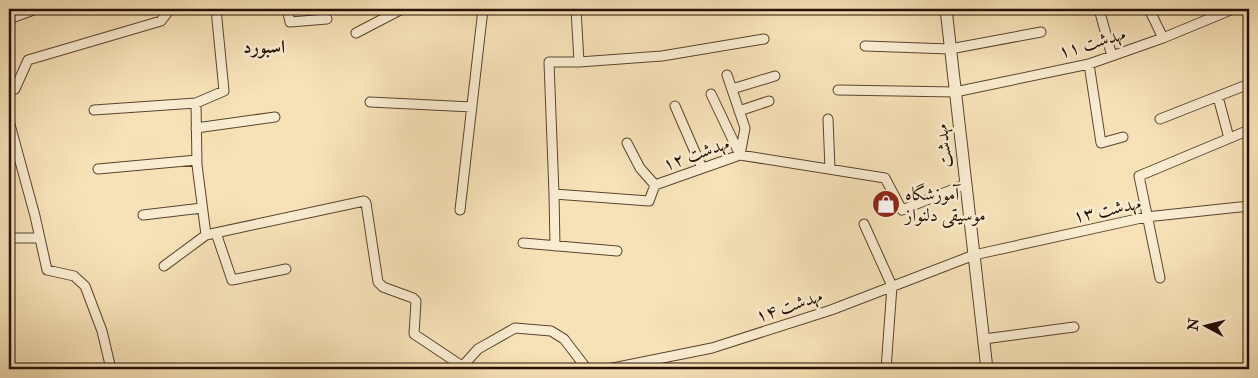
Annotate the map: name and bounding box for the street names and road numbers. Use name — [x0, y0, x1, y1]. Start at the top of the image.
street label: مهدشت ۱۱ — [1056, 22, 1128, 64]
street label: مهدشت — [930, 123, 958, 169]
street label: مهدشت ۱۲ — [660, 132, 732, 176]
street label: مهدشت ۱۳ — [1071, 192, 1143, 228]
street label: مهدشت ۱۴ — [753, 284, 825, 328]

